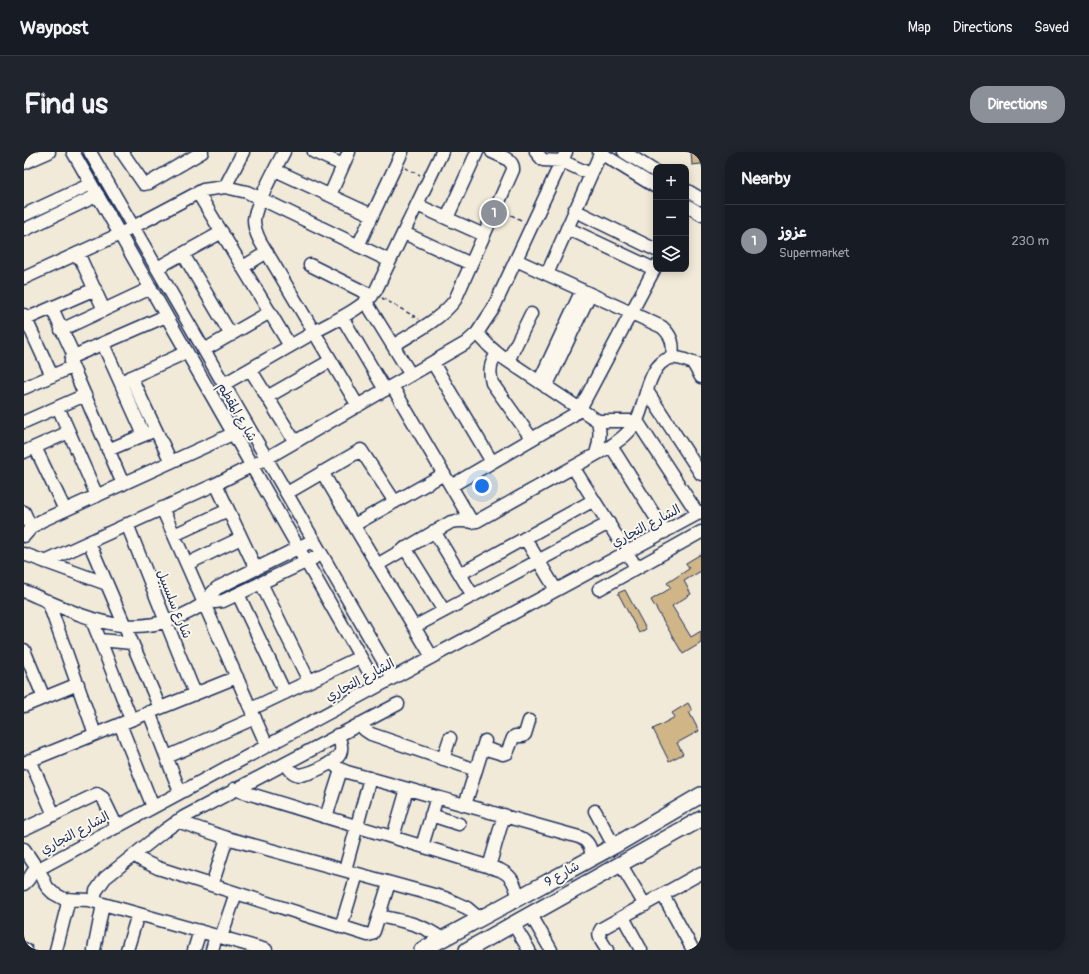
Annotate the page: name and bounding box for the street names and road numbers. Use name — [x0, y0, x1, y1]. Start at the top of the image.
street label: شارع المقطم — [212, 380, 260, 445]
street label: الشارع التجاري — [609, 501, 684, 552]
street label: شارع سلسبيل — [152, 567, 195, 641]
street label: الشارع التجاري — [323, 655, 398, 706]
street label: الشارع التجاري — [38, 808, 113, 859]
street label: شارع 9 — [542, 858, 583, 891]

